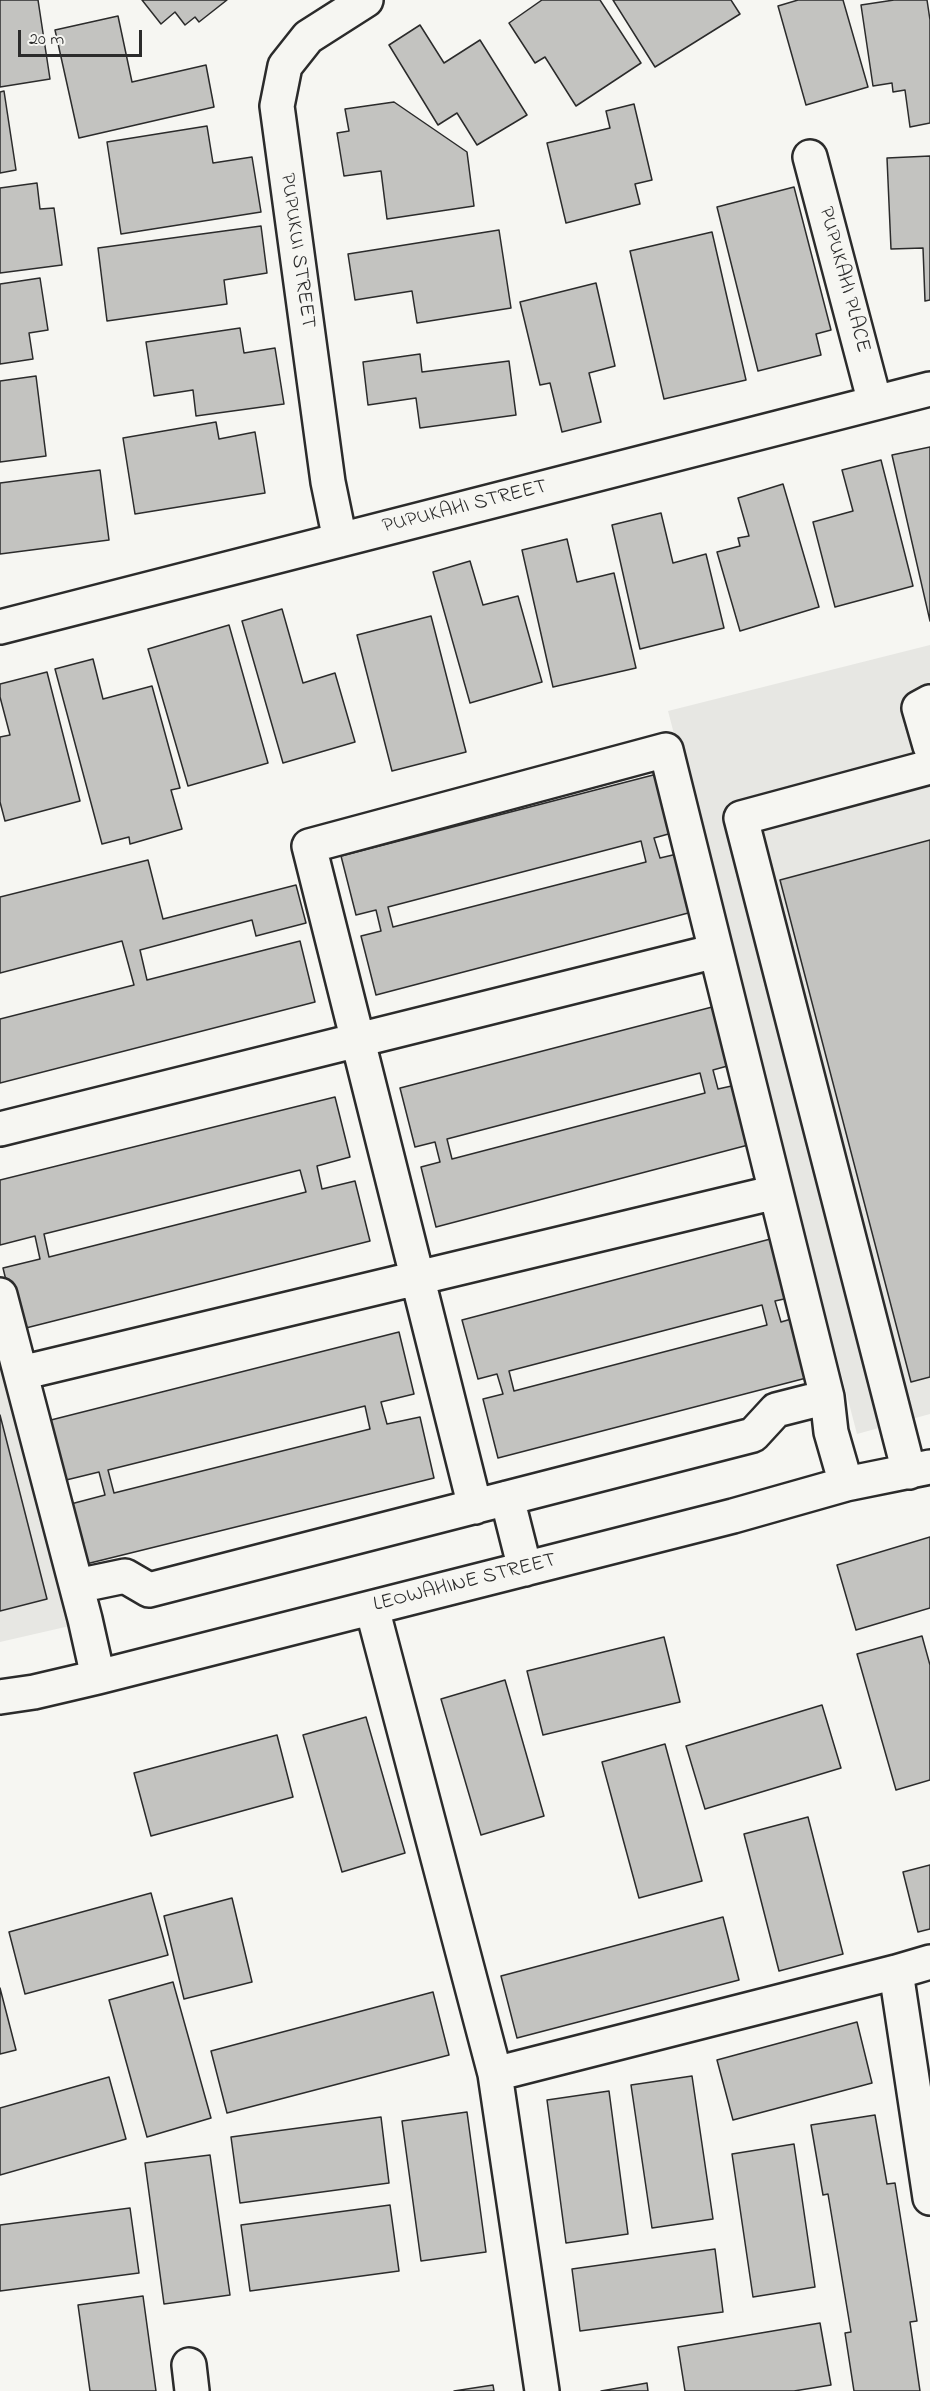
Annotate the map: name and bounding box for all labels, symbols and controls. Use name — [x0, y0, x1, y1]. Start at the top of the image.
scale bar — [21, 18, 146, 56]
text: 20 m — [29, 27, 64, 53]
street label: PUPUKUI STREET — [273, 172, 319, 330]
street label: PUPUKAHI PLACE — [811, 204, 875, 356]
street label: PUPUKAHI STREET — [380, 475, 550, 541]
street label: LEOWAHINE STREET — [371, 1549, 559, 1619]

